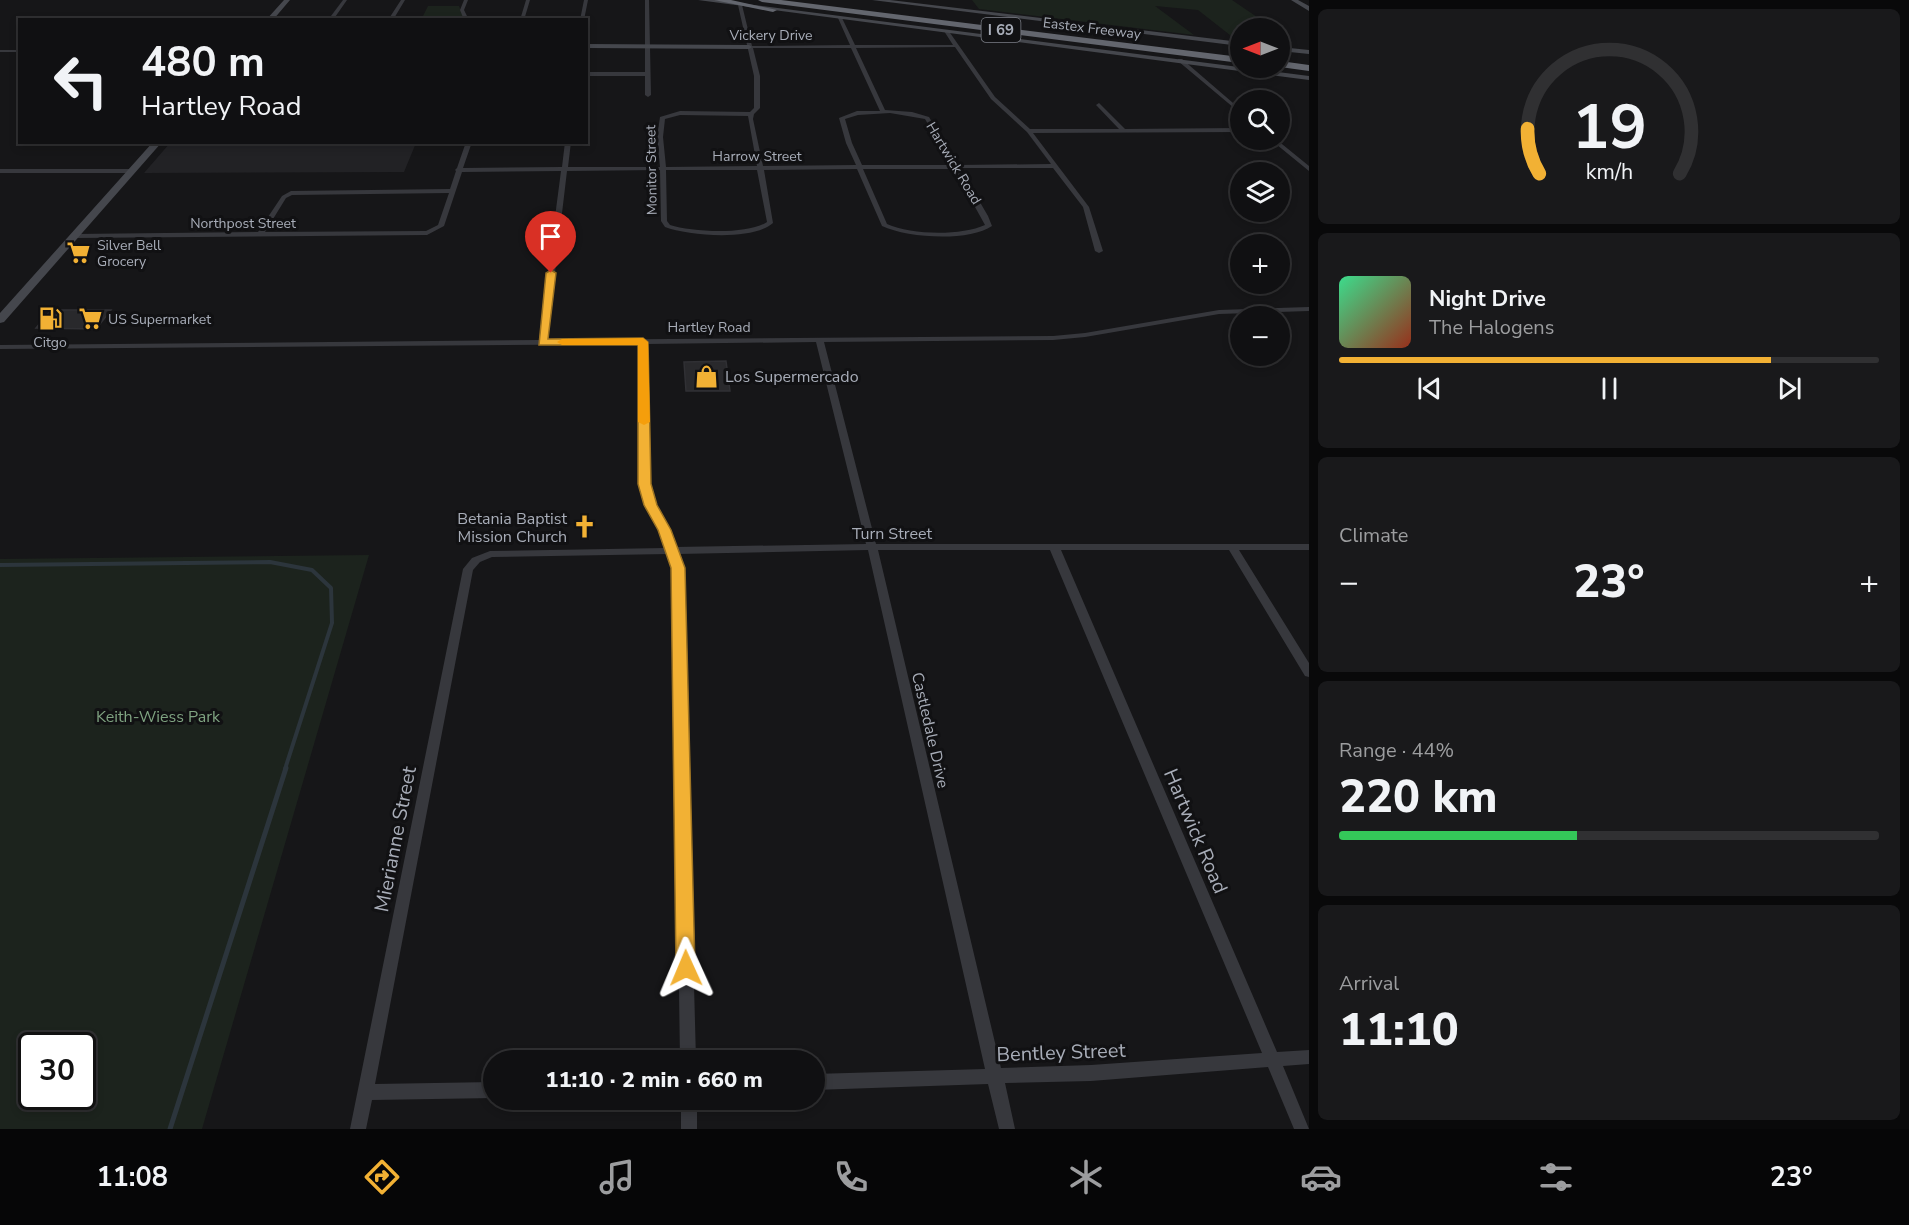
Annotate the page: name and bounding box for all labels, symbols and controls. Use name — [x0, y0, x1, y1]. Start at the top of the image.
street label: Eastex Freeway — [1042, 13, 1143, 44]
road number: I 69 — [982, 18, 1020, 42]
north arrow — [1230, 18, 1290, 78]
map controls — [1230, 18, 1290, 366]
street label: Vickery Drive — [728, 26, 813, 45]
text: 480 m — [141, 34, 265, 91]
icon: left — [42, 42, 120, 120]
text: 19 — [1572, 85, 1646, 170]
text: Hartley Road — [141, 88, 301, 125]
button: search — [1230, 90, 1290, 150]
street label: Hartwick Road — [921, 118, 986, 208]
street label: Monitor Street — [641, 125, 662, 215]
street label: Harrow Street — [712, 147, 802, 166]
text: km/h — [1585, 157, 1633, 187]
button: layers — [1230, 162, 1290, 222]
pin — [525, 211, 576, 273]
street label: Northpost Street — [190, 214, 296, 233]
icon: arrive — [534, 220, 567, 253]
button: + — [1230, 234, 1290, 294]
place label: Silver Bell Grocery — [97, 236, 162, 271]
supermarket icon: Silver Bell Grocery — [66, 240, 92, 266]
text: Night Drive — [1429, 284, 1546, 314]
fuel station icon: Citgo — [37, 305, 63, 331]
supermarket icon: US Supermarket — [77, 306, 103, 332]
button: − — [1230, 306, 1290, 366]
place label: US Supermarket — [108, 310, 211, 329]
text: The Halogens — [1429, 314, 1554, 341]
street label: Hartley Road — [667, 318, 751, 337]
place label: Citgo — [33, 333, 67, 352]
shop icon: Los Supermercado — [694, 363, 720, 389]
place label: Los Supermercado — [725, 366, 859, 388]
icon: previous — [1413, 372, 1446, 405]
icon: pause — [1593, 372, 1626, 405]
icon: next — [1773, 372, 1806, 405]
place label: Betania Baptist Mission Church — [457, 508, 567, 548]
church icon: Betania Baptist Mission Church — [572, 514, 598, 540]
text: Climate — [1339, 522, 1408, 549]
street label: Turn Street — [852, 523, 932, 545]
text: 23° — [1573, 552, 1645, 613]
text: − — [1339, 560, 1359, 605]
text: + — [1859, 560, 1879, 605]
street label: Castledale Drive — [906, 670, 954, 790]
park label: Keith-Wiess Park — [96, 706, 221, 728]
text: Range · 44% — [1339, 737, 1454, 764]
street label: Mierianne Street — [368, 763, 423, 914]
street label: Hartwick Road — [1157, 765, 1234, 898]
text: 220 km — [1339, 767, 1498, 828]
position arrow — [654, 936, 718, 1000]
text: Arrival — [1339, 970, 1399, 997]
text: 11:10 — [1339, 1000, 1459, 1061]
speed limit sign: 30 — [18, 1032, 96, 1110]
street label: Bentley Street — [996, 1037, 1127, 1068]
text: 11:10 · 2 min · 660 m — [545, 1065, 763, 1095]
icon: directions — [361, 1156, 403, 1198]
icon: music — [596, 1156, 638, 1198]
icon: phone — [830, 1156, 872, 1198]
icon: climate — [1065, 1156, 1107, 1198]
icon: car — [1300, 1156, 1342, 1198]
icon: filters — [1535, 1156, 1577, 1198]
text: 11:08 — [96, 1159, 168, 1196]
text: 23° — [1770, 1159, 1812, 1196]

